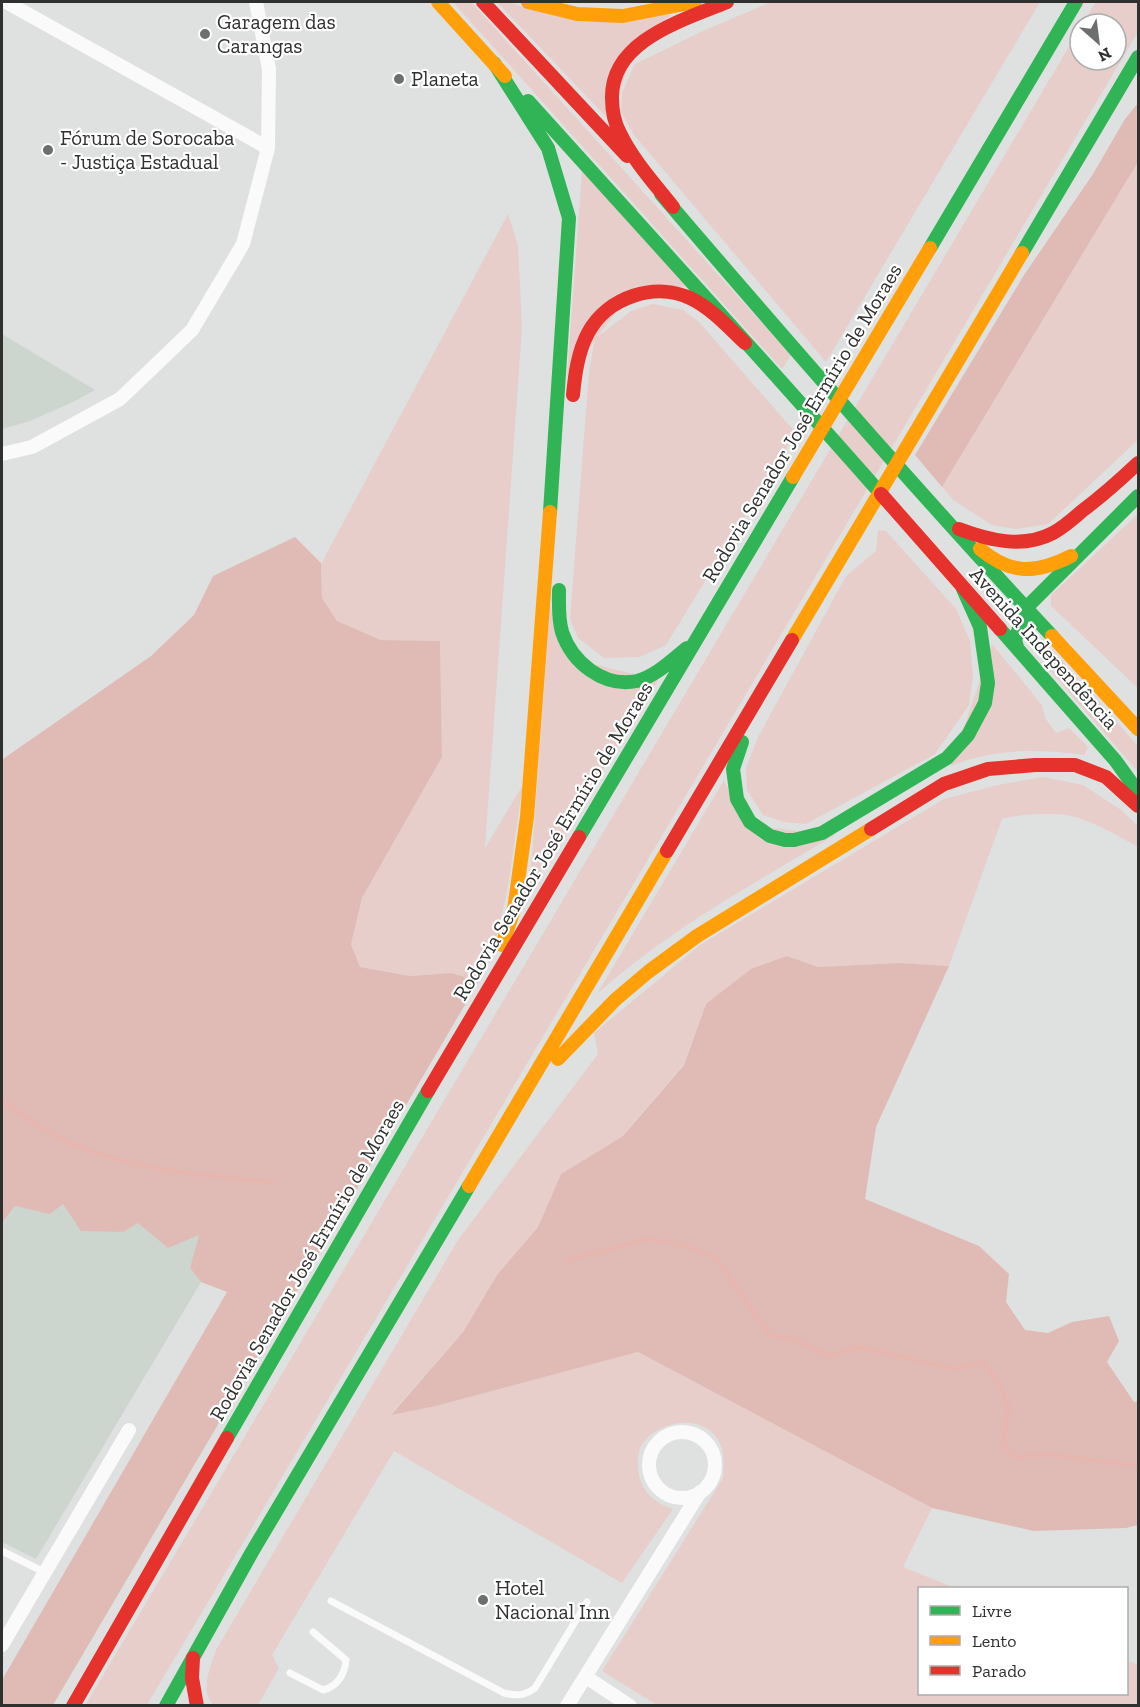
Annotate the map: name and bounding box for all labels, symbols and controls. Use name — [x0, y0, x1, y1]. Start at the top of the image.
place label: Garagem das Carangas — [217, 9, 336, 58]
north arrow — [1068, 12, 1128, 72]
marker: Garagem das Carangas — [198, 27, 212, 41]
text: N — [1095, 44, 1115, 66]
place label: Planeta — [411, 66, 479, 91]
marker: Planeta — [392, 72, 406, 86]
place label: Fórum de Sorocaba - Justiça Estadual — [60, 125, 235, 174]
marker: Fórum de Sorocaba - Justiça Estadual — [41, 143, 55, 157]
street label: Rodovia Senador José Ermírio de Moraes — [696, 259, 907, 587]
street label: Avenida Independência — [965, 561, 1124, 734]
street label: Rodovia Senador José Ermírio de Moraes — [447, 677, 658, 1005]
street label: Rodovia Senador José Ermírio de Moraes — [204, 1094, 409, 1425]
place label: Hotel Nacional Inn — [495, 1575, 610, 1624]
legend — [918, 1587, 1128, 1695]
marker: Hotel Nacional Inn — [476, 1593, 490, 1607]
text: Livre — [972, 1600, 1012, 1622]
text: Lento — [972, 1630, 1017, 1652]
text: Parado — [972, 1660, 1026, 1682]

